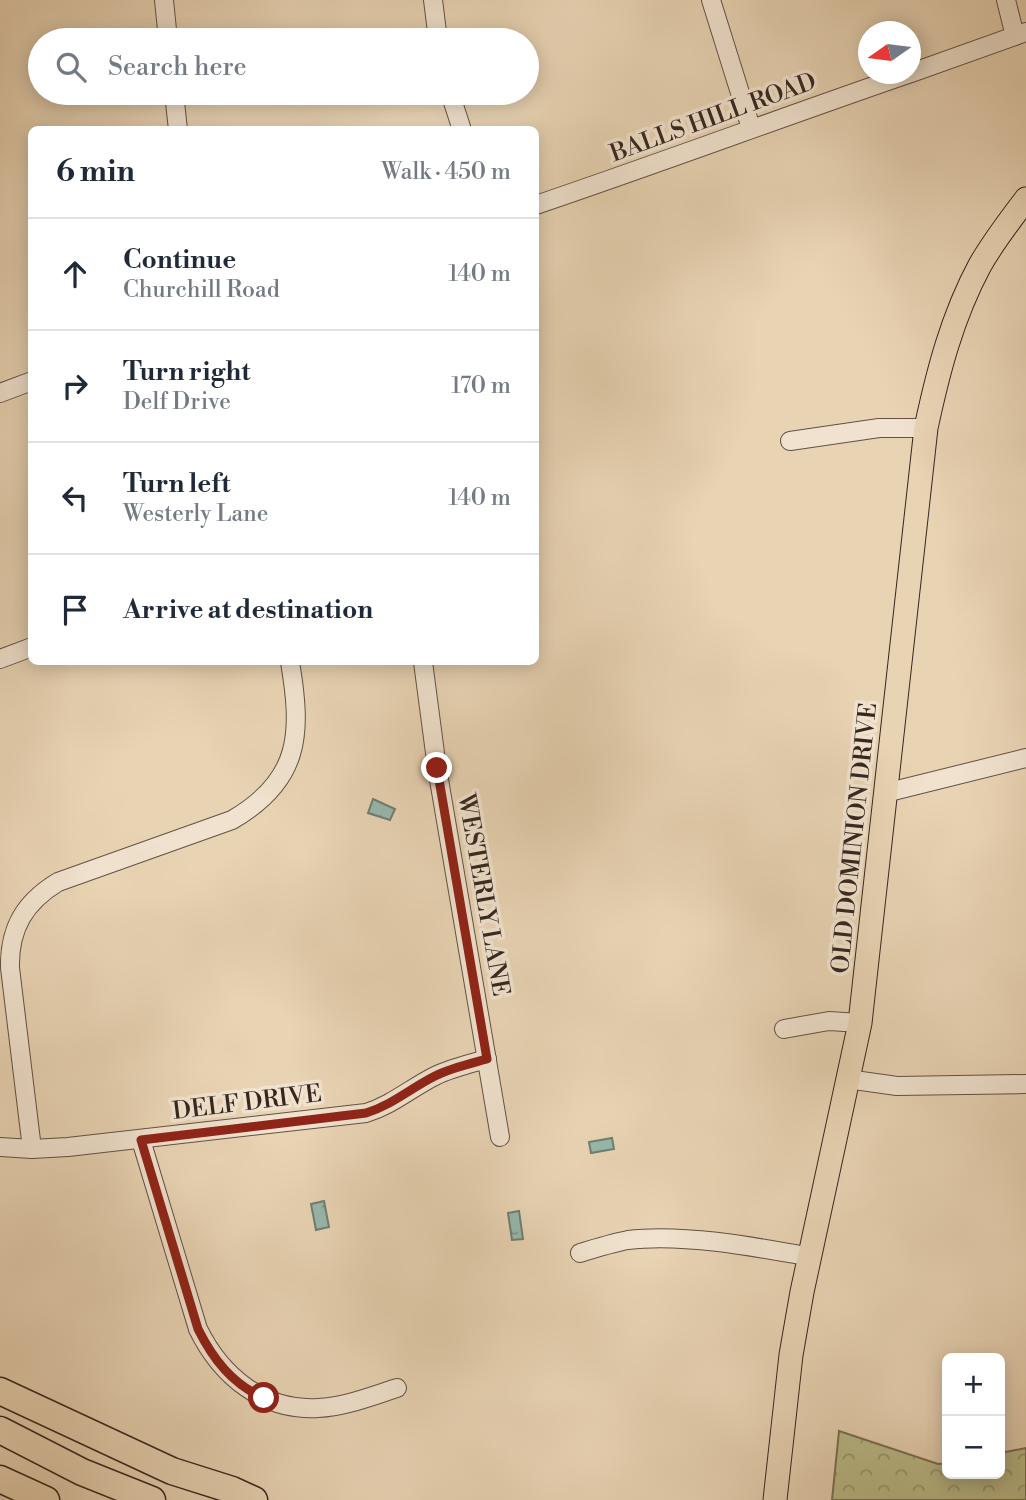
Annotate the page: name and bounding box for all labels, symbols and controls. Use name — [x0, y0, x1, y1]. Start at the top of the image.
north arrow — [858, 21, 921, 84]
search box — [28, 28, 539, 105]
icon: search — [52, 48, 90, 86]
text: Search here — [108, 51, 247, 83]
street label: BALLS HILL ROAD — [605, 67, 821, 170]
text: 6 min — [56, 153, 135, 191]
text: Walk · 450 m — [381, 158, 511, 186]
text: Continue — [123, 244, 236, 276]
icon: ahead — [56, 255, 94, 293]
text: 140 m — [448, 260, 511, 288]
text: Churchill Road — [123, 276, 280, 304]
text: Turn right — [123, 356, 251, 388]
icon: right — [56, 367, 94, 405]
text: 170 m — [451, 372, 511, 400]
text: Delf Drive — [123, 388, 231, 416]
text: Turn left — [123, 468, 231, 500]
icon: left — [56, 479, 94, 517]
text: 140 m — [448, 484, 511, 512]
text: Westerly Lane — [123, 500, 268, 528]
icon: arrive — [56, 591, 94, 629]
text: Arrive at destination — [123, 594, 373, 626]
street label: OLD DOMINION DRIVE — [826, 701, 884, 975]
route end — [421, 752, 452, 783]
street label: WESTERLY LANE — [450, 791, 516, 999]
street label: DELF DRIVE — [171, 1079, 323, 1127]
map controls — [942, 1353, 1005, 1479]
button: + — [942, 1353, 1005, 1416]
route start — [248, 1382, 279, 1413]
button: − — [942, 1416, 1005, 1479]

